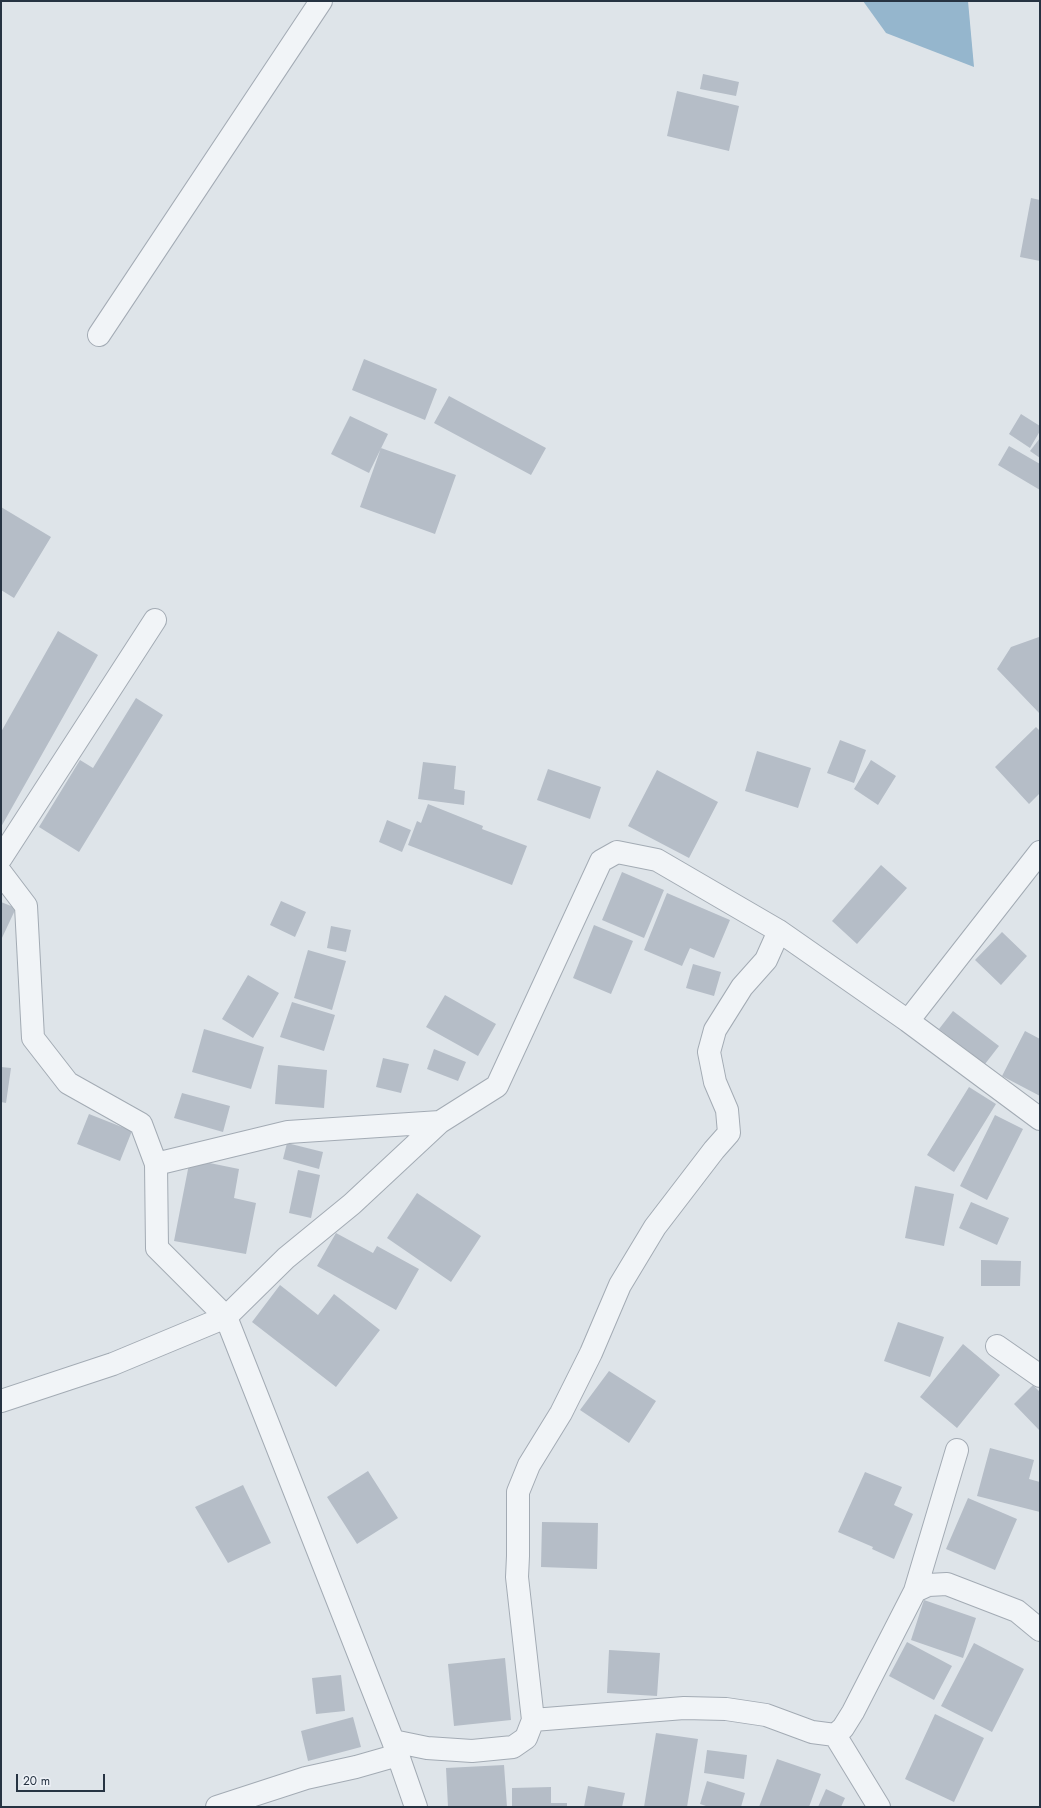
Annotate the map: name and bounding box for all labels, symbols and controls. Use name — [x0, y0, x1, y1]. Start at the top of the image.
scale bar — [18, 1766, 107, 1792]
text: 20 m — [23, 1772, 50, 1790]

